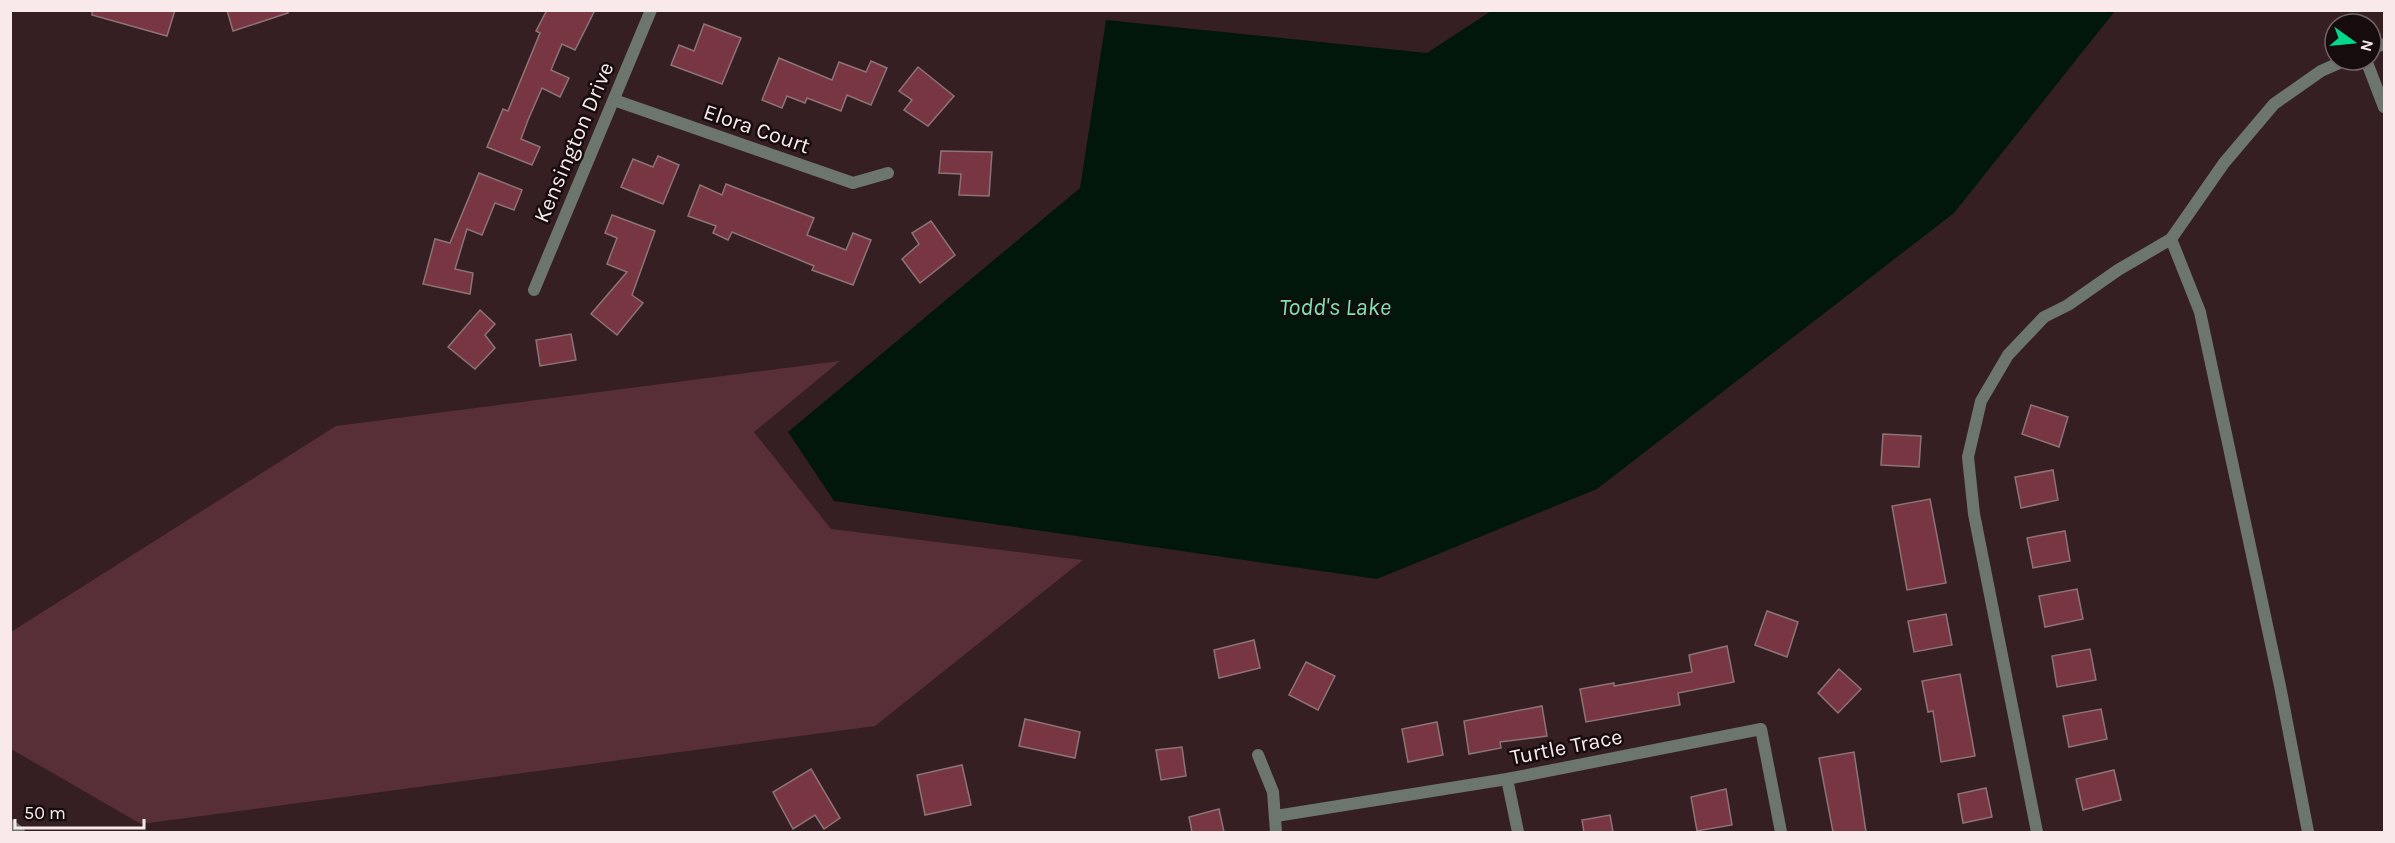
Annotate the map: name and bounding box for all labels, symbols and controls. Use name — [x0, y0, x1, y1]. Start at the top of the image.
north arrow — [2323, 12, 2383, 72]
text: N — [2356, 38, 2378, 54]
street label: Kensington Drive — [528, 58, 619, 227]
street label: Elora Court — [700, 99, 813, 159]
water label: Todd's Lake — [1279, 293, 1391, 321]
street label: Turtle Trace — [1508, 723, 1625, 771]
scale bar — [15, 792, 144, 830]
text: 50 m — [24, 802, 66, 824]

